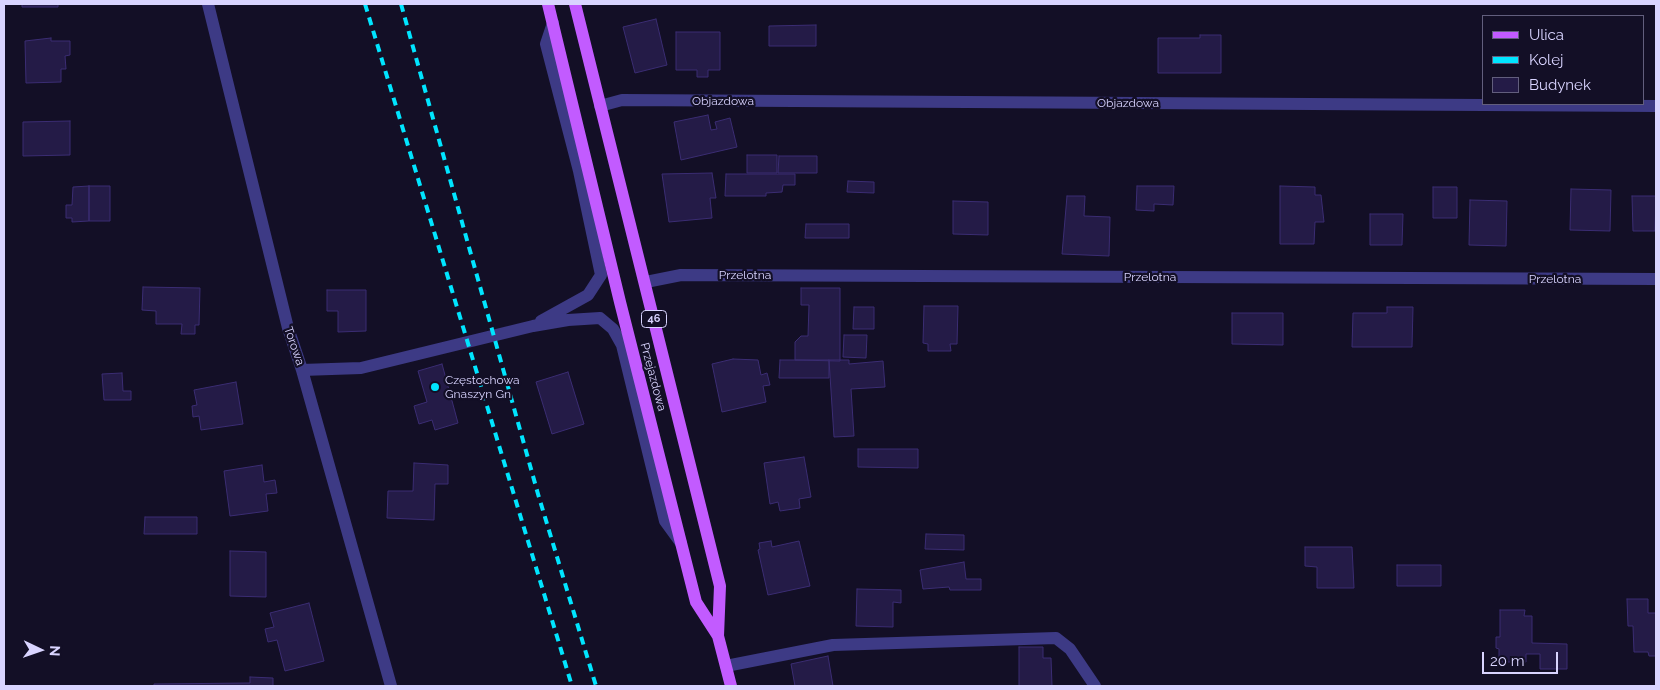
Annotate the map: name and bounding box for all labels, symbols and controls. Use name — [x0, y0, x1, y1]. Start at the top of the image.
legend — [1482, 15, 1645, 105]
text: Ulica — [1529, 26, 1564, 44]
text: Kolej — [1529, 51, 1563, 69]
text: Budynek — [1529, 76, 1591, 94]
street label: Objazdowa — [692, 94, 754, 108]
street label: Objazdowa — [1097, 96, 1159, 110]
street label: Przelotna — [719, 268, 771, 282]
street label: Przelotna — [1124, 270, 1176, 284]
street label: Przelotna — [1529, 272, 1581, 286]
road number: 46 — [642, 310, 666, 328]
street label: Torowa — [281, 325, 307, 367]
street label: Przejazdowa — [637, 341, 669, 413]
place label: Częstochowa Gnaszyn Gn — [445, 373, 520, 401]
marker: Częstochowa Gnaszyn Gn — [429, 381, 441, 393]
north arrow — [15, 625, 65, 675]
scale bar — [1485, 642, 1561, 674]
text: N — [47, 645, 63, 657]
text: 20 m — [1490, 652, 1525, 670]

